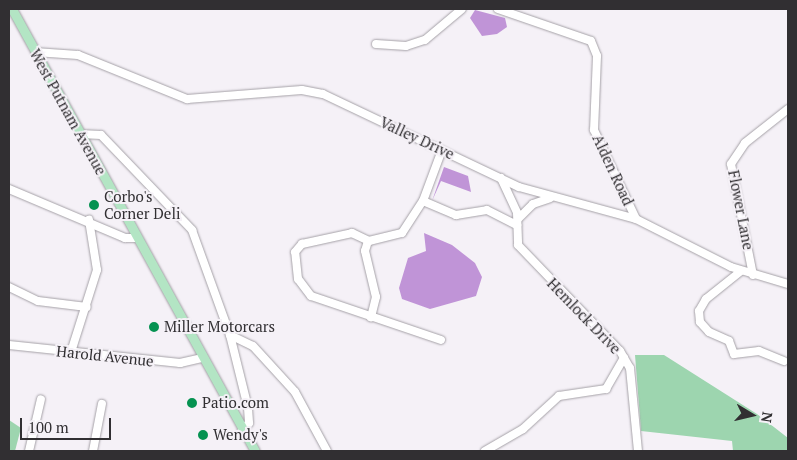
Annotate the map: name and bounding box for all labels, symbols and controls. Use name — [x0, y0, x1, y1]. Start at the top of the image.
street label: West Putnam Avenue — [26, 46, 110, 178]
street label: Valley Drive — [377, 113, 457, 163]
street label: Alden Road — [589, 131, 637, 209]
street label: Flower Lane — [724, 169, 758, 251]
place label: Corbo's Corner Deli — [104, 187, 180, 222]
marker: Corbo's Corner Deli — [88, 199, 100, 211]
street label: Hemlock Drive — [543, 274, 625, 358]
place label: Miller Motorcars — [164, 318, 275, 336]
marker: Miller Motorcars — [148, 321, 160, 333]
street label: Harold Avenue — [55, 342, 155, 370]
north arrow — [727, 390, 777, 440]
place label: Patio.com — [202, 394, 269, 412]
marker: Patio.com — [186, 397, 198, 409]
scale bar — [22, 408, 114, 440]
text: N — [757, 411, 778, 424]
text: 100 m — [28, 417, 69, 437]
place label: Wendy's — [213, 426, 268, 444]
marker: Wendy's — [197, 429, 209, 441]

